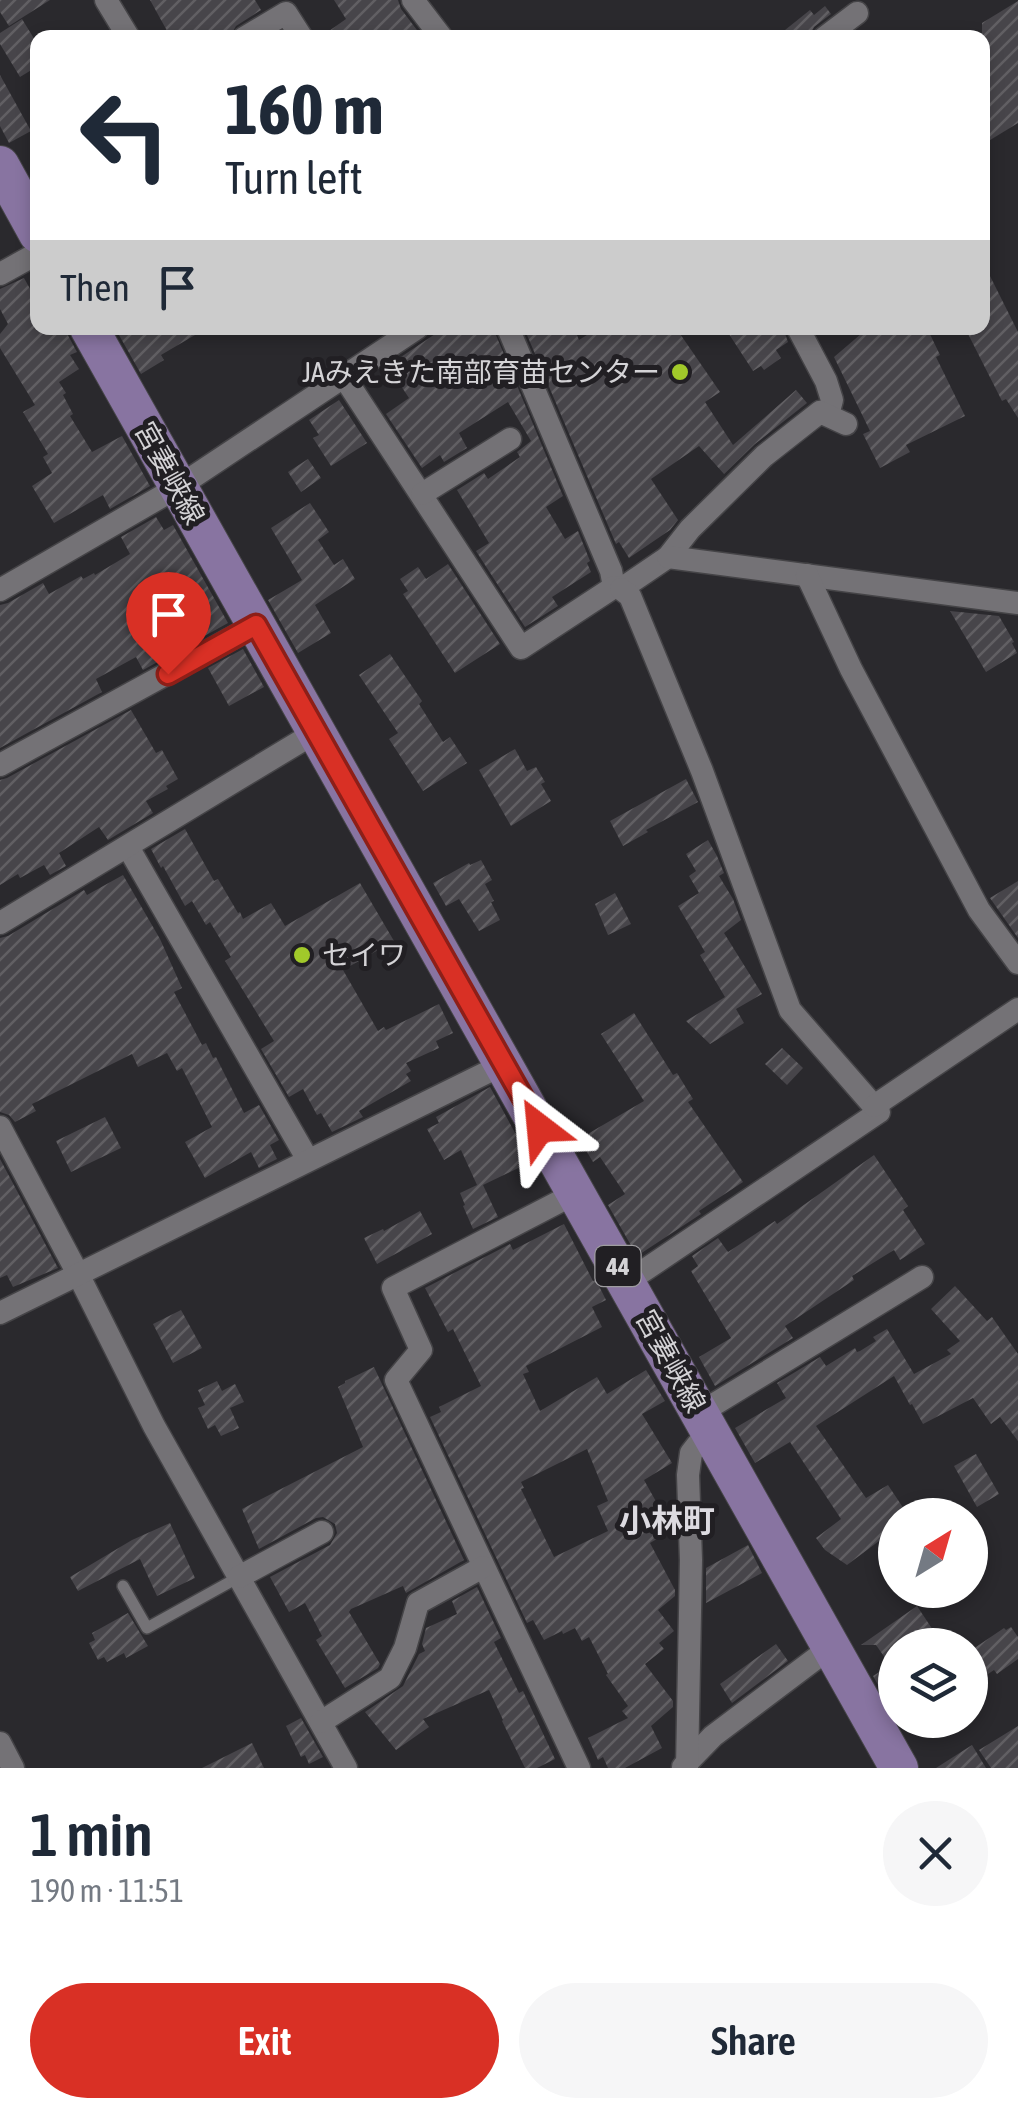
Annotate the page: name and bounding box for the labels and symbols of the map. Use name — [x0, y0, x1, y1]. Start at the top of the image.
place label: JAみえきた南部育苗センター — [302, 356, 660, 388]
marker: JAみえきた南部育苗センター — [669, 361, 691, 383]
street label: 宮妻峡線 — [129, 416, 211, 530]
pin — [126, 572, 211, 675]
place label: セイワ — [322, 939, 406, 971]
marker: セイワ — [291, 944, 313, 966]
position arrow — [488, 1076, 592, 1180]
road number: 44 — [596, 1246, 640, 1286]
street label: 宮妻峡線 — [630, 1304, 712, 1418]
north arrow — [878, 1498, 988, 1608]
district label: 小林町 — [619, 1502, 715, 1539]

